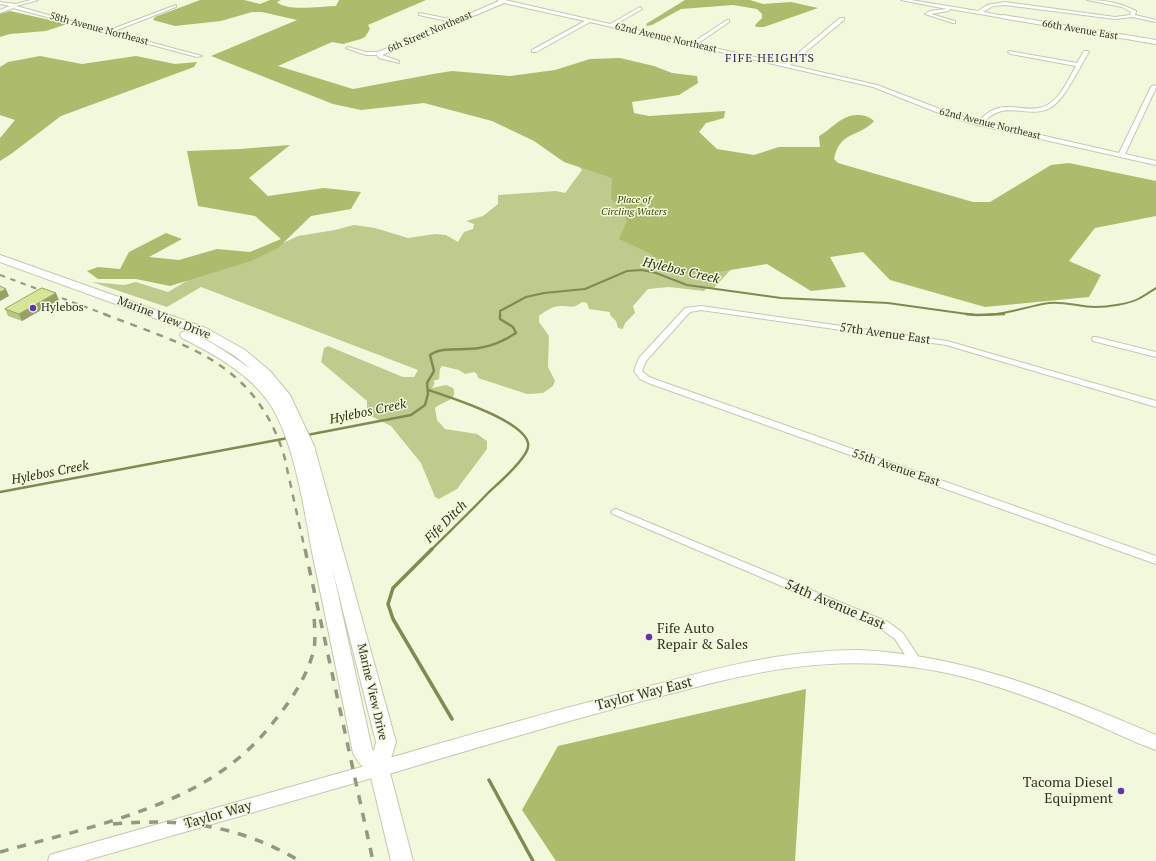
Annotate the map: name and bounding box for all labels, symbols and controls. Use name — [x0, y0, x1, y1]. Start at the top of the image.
street label: 6th Street Northeast — [386, 9, 474, 55]
street label: 58th Avenue Northeast — [48, 10, 150, 48]
street label: 66th Avenue East — [1041, 17, 1119, 43]
street label: 62nd Avenue Northeast — [614, 20, 718, 56]
district label: FIFE HEIGHTS — [725, 52, 815, 66]
street label: 62nd Avenue Northeast — [938, 106, 1042, 142]
park label: Place of Circling Waters — [601, 194, 667, 218]
water label: Hylebos Creek — [641, 255, 721, 287]
street label: Marine View Drive — [115, 294, 213, 342]
place label: Hylebos — [41, 301, 84, 315]
marker: Hylebos — [28, 303, 38, 313]
street label: 57th Avenue East — [839, 320, 931, 348]
water label: Hylebos Creek — [328, 396, 408, 428]
street label: 55th Avenue East — [850, 446, 942, 490]
water label: Hylebos Creek — [10, 458, 90, 488]
water label: Fife Ditch — [422, 498, 470, 546]
street label: 54th Avenue East — [782, 576, 888, 634]
place label: Fife Auto Repair & Sales — [657, 621, 748, 654]
marker: Fife Auto Repair & Sales — [644, 632, 654, 642]
street label: Marine View Drive — [354, 642, 390, 742]
street label: Taylor Way East — [594, 674, 694, 714]
place label: Tacoma Diesel Equipment — [1023, 775, 1113, 808]
marker: Tacoma Diesel Equipment — [1116, 786, 1126, 796]
street label: Taylor Way — [182, 797, 254, 833]

